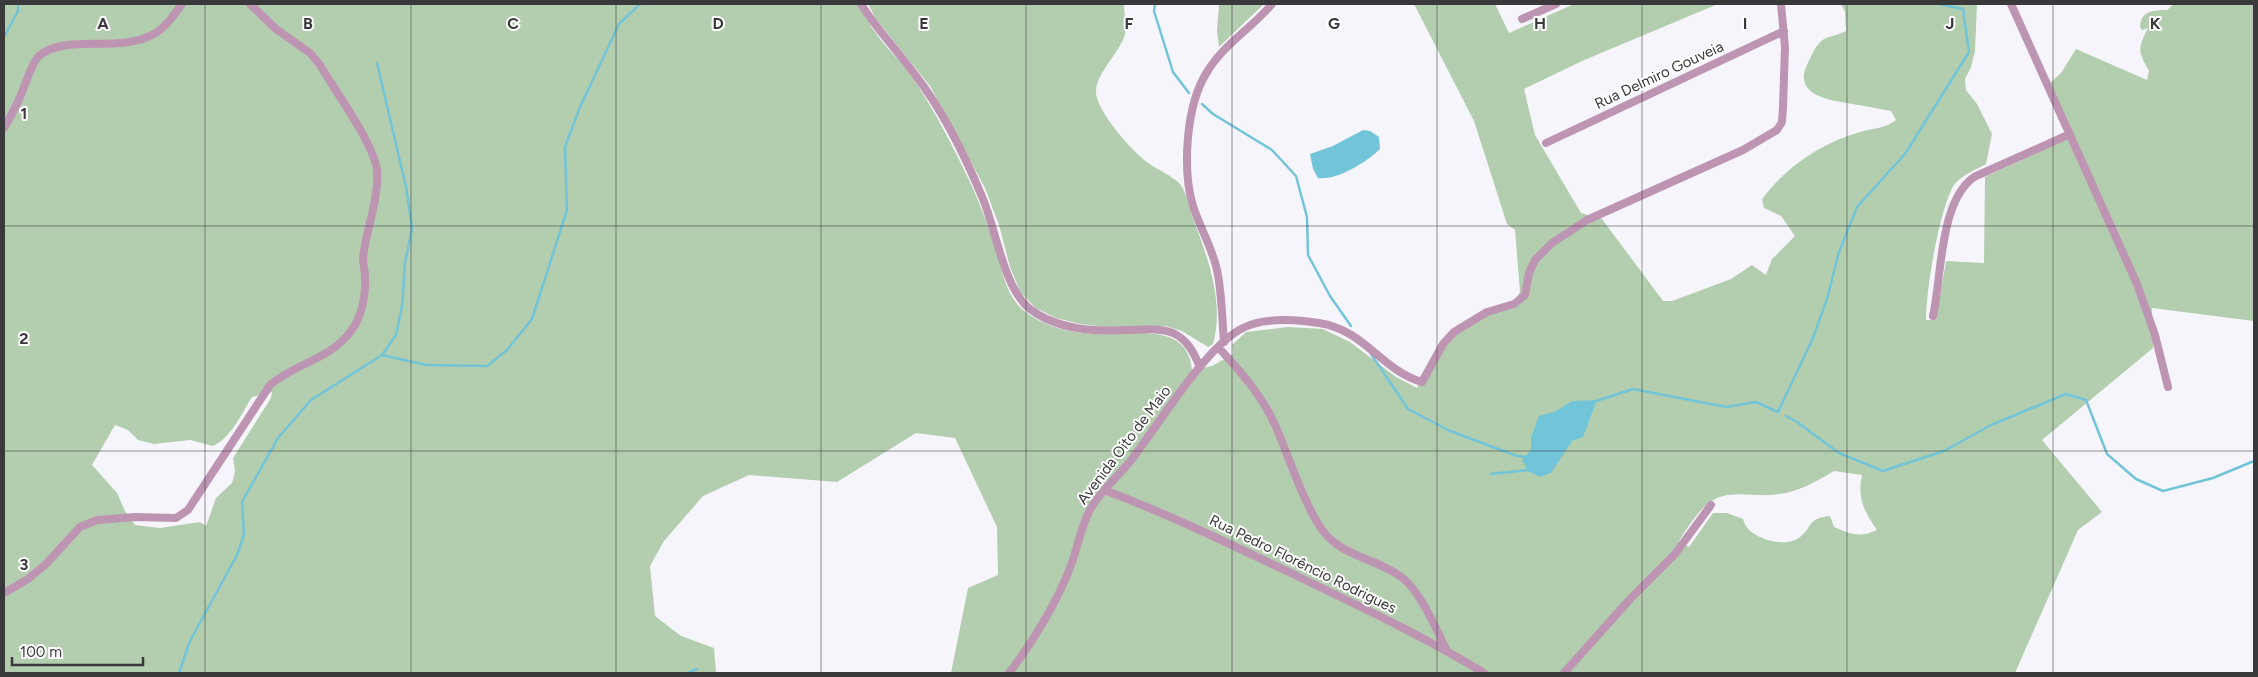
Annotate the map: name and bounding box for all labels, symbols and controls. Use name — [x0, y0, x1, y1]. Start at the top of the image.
text: A — [97, 14, 109, 33]
text: B — [303, 14, 313, 33]
text: C — [507, 14, 519, 33]
text: D — [712, 14, 724, 33]
text: E — [919, 14, 929, 33]
text: F — [1125, 14, 1134, 33]
text: G — [1328, 14, 1340, 33]
text: H — [1534, 14, 1546, 33]
text: I — [1743, 14, 1747, 33]
text: J — [1946, 14, 1954, 33]
text: K — [2150, 14, 2161, 33]
street label: Rua Delmiro Gouveia — [1592, 37, 1726, 113]
text: 1 — [21, 104, 27, 123]
text: 2 — [19, 329, 29, 348]
street label: Avenida Oito de Maio — [1073, 382, 1175, 508]
street label: Rua Pedro Florêncio Rodrigues — [1207, 511, 1399, 617]
text: 3 — [20, 555, 29, 574]
scale bar — [12, 634, 144, 666]
text: 100 m — [20, 643, 62, 661]

